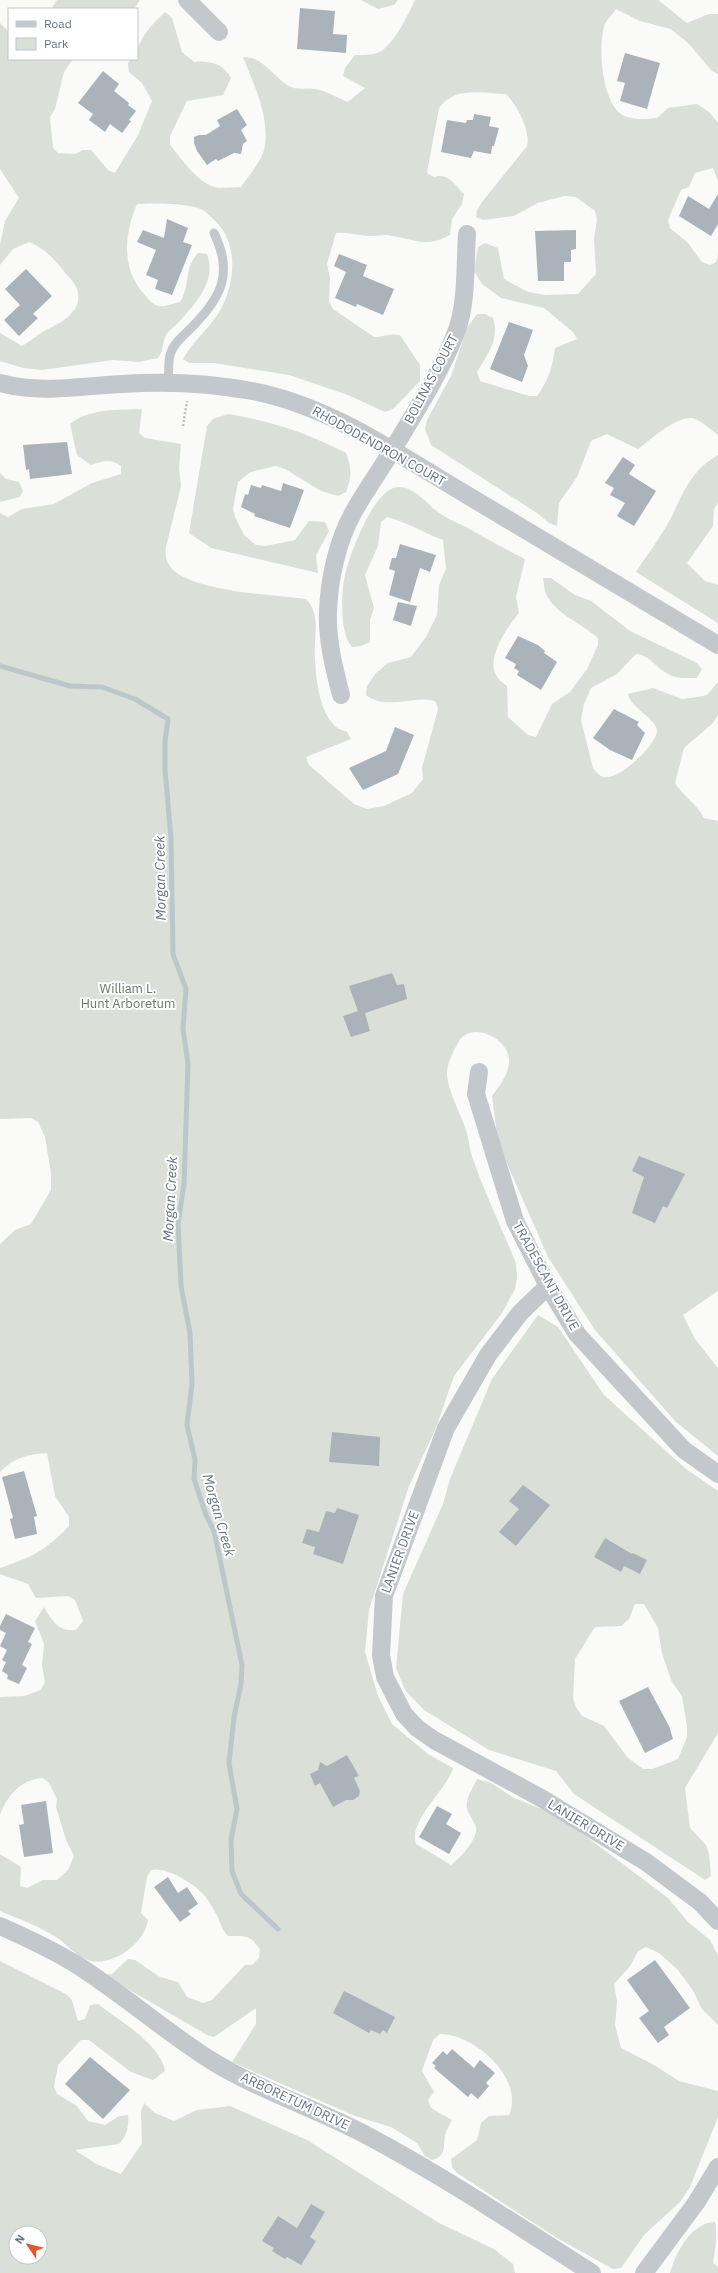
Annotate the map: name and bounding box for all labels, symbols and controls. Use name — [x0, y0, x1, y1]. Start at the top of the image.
legend — [8, 8, 138, 60]
text: Road — [44, 16, 72, 31]
text: Park — [44, 36, 69, 51]
street label: BOLINAS COURT — [400, 331, 462, 427]
street label: RHODODENDRON COURT — [309, 402, 449, 490]
water label: Morgan Creek — [150, 835, 170, 921]
park label: William L. Hunt Arboretum — [81, 980, 175, 1012]
water label: Morgan Creek — [159, 1155, 181, 1242]
street label: TRADESCANT DRIVE — [509, 1219, 583, 1333]
water label: Morgan Creek — [199, 1472, 240, 1559]
street label: LANIER DRIVE — [377, 1509, 423, 1595]
street label: LANIER DRIVE — [545, 1796, 627, 1854]
street label: ARBORETUM DRIVE — [238, 2068, 352, 2134]
north arrow — [8, 2225, 48, 2265]
text: N — [12, 2232, 28, 2247]

